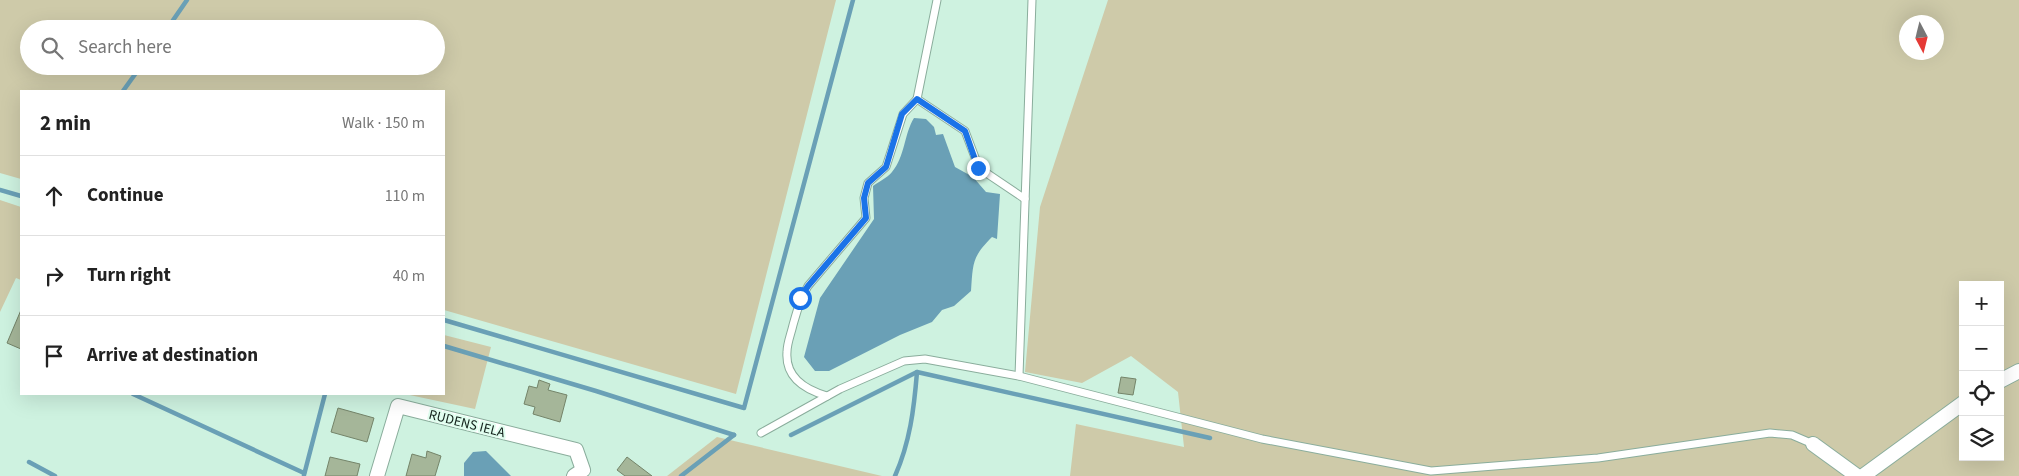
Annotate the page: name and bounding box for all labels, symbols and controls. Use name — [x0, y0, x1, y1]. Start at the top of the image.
north arrow — [1899, 15, 1944, 60]
search box — [20, 20, 445, 75]
icon: search — [38, 34, 66, 62]
text: Search here — [78, 34, 172, 61]
text: 2 min — [40, 108, 91, 138]
text: Walk · 150 m — [342, 112, 425, 134]
route end — [967, 157, 990, 180]
icon: ahead — [40, 182, 68, 210]
text: Continue — [87, 182, 164, 209]
text: 110 m — [385, 185, 425, 207]
icon: right — [40, 262, 68, 290]
text: Turn right — [87, 262, 171, 289]
text: 40 m — [393, 265, 425, 287]
map controls — [1959, 281, 2004, 461]
button: + — [1959, 281, 2004, 326]
route start — [789, 287, 812, 310]
button: − — [1959, 326, 2004, 371]
icon: arrive — [40, 342, 68, 370]
text: Arrive at destination — [87, 342, 258, 369]
button: locate — [1959, 371, 2004, 416]
street label: RUDENS IELA — [427, 405, 507, 443]
button: layers — [1959, 416, 2004, 461]

